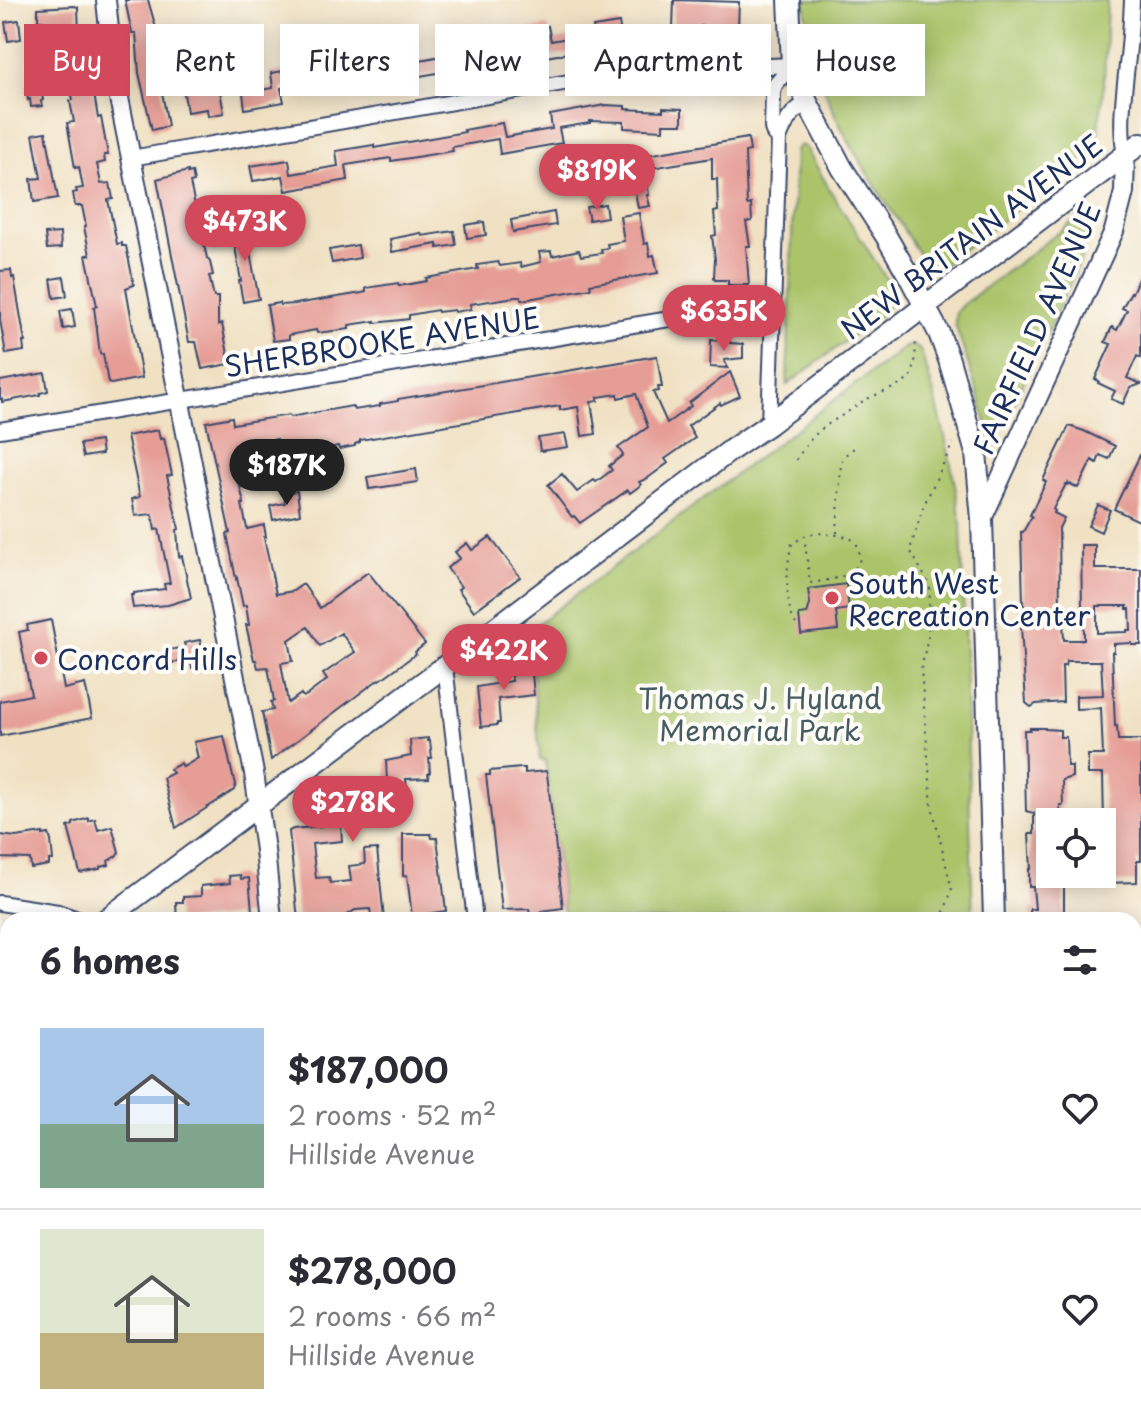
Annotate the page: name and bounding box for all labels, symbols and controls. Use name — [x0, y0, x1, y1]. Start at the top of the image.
chip: Buy — [24, 24, 130, 96]
chip: Rent — [146, 24, 264, 96]
chip: Filters — [280, 24, 419, 96]
chip: New — [435, 24, 549, 96]
chip: Apartment — [565, 24, 771, 96]
chip: House — [787, 24, 925, 96]
street label: NEW BRITAIN AVENUE — [831, 123, 1111, 349]
pin: $819K — [541, 144, 653, 212]
text: $819K — [557, 150, 637, 189]
pin: $473K — [189, 195, 301, 263]
street label: FAIRFIELD AVENUE — [961, 195, 1111, 461]
text: $473K — [203, 201, 287, 240]
pin: $635K — [668, 285, 780, 353]
text: $635K — [680, 291, 768, 330]
street label: SHERBROOKE AVENUE — [221, 295, 543, 387]
pin: $187K — [231, 439, 343, 507]
text: $187K — [247, 445, 327, 484]
place label: South West Recreation Center — [848, 561, 1090, 636]
marker: South West Recreation Center — [823, 589, 841, 607]
pin: $422K — [448, 624, 560, 692]
text: $422K — [460, 630, 548, 669]
place label: Concord Hills — [57, 637, 237, 680]
marker: Concord Hills — [32, 649, 50, 667]
park label: Thomas J. Hyland Memorial Park — [639, 676, 881, 751]
pin: $278K — [297, 776, 409, 844]
text: $278K — [310, 782, 396, 821]
map controls — [1036, 808, 1116, 888]
button: locate — [1036, 808, 1116, 888]
text: 6 homes — [40, 934, 180, 986]
icon: filters — [1058, 938, 1102, 982]
text: $187,000 — [288, 1043, 449, 1095]
icon: home — [104, 1060, 200, 1156]
icon: heart — [1058, 1086, 1102, 1130]
text: 2 rooms · 52 m² — [288, 1095, 496, 1134]
text: Hillside Avenue — [288, 1134, 475, 1173]
text: $278,000 — [288, 1244, 457, 1296]
icon: home — [104, 1261, 200, 1357]
icon: heart — [1058, 1287, 1102, 1331]
text: 2 rooms · 66 m² — [288, 1296, 497, 1335]
text: Hillside Avenue — [288, 1335, 475, 1374]

